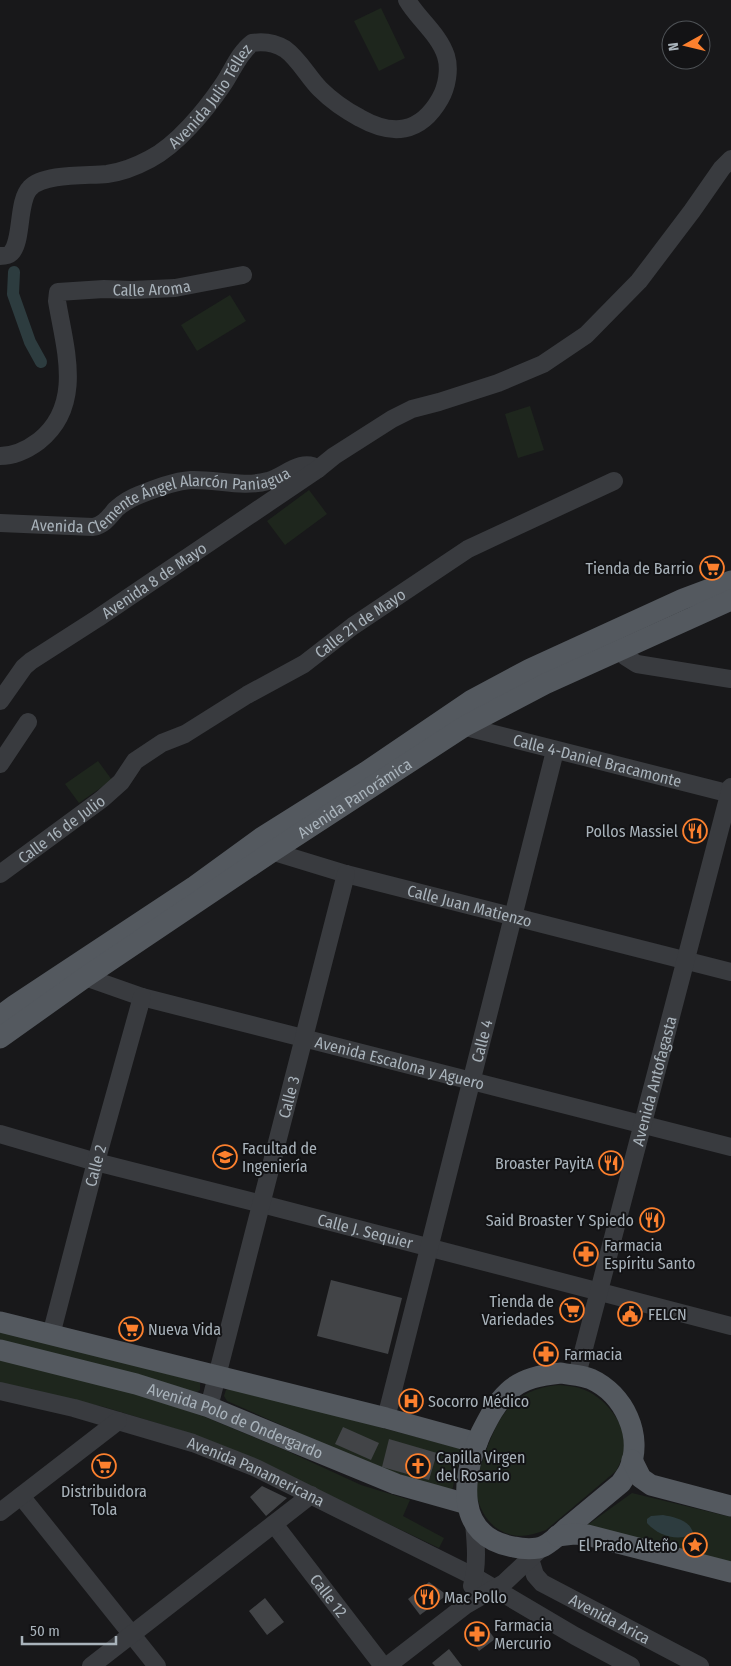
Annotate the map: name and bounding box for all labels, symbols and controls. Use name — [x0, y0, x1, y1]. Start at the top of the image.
north arrow — [661, 20, 711, 70]
street label: Avenida Julio Téllez — [165, 40, 256, 152]
text: N — [665, 41, 683, 52]
street label: Calle Aroma — [112, 276, 192, 300]
street label: Avenida Clemente Ángel Alarcón Paniagua — [31, 463, 294, 537]
street label: Avenida 8 de Mayo — [98, 538, 210, 623]
supermarket icon: Tienda de Barrio — [699, 555, 725, 581]
place label: Tienda de Barrio — [586, 559, 694, 578]
street label: Calle 21 de Mayo — [311, 585, 409, 662]
street label: Calle 4-Daniel Bracamonte — [511, 730, 684, 791]
street label: Avenida Panorámica — [294, 754, 415, 842]
street label: Calle 16 de Julio — [14, 791, 109, 868]
restaurant icon: Pollos Massiel — [682, 818, 708, 844]
place label: Pollos Massiel — [586, 822, 678, 841]
street label: Calle Juan Matienzo — [405, 881, 534, 931]
street label: Avenida Antofagasta — [628, 1014, 681, 1148]
street label: Calle 4 — [467, 1017, 497, 1064]
street label: Avenida Escalona y Aguero — [313, 1032, 486, 1094]
street label: Calle 3 — [275, 1074, 304, 1120]
place label: Facultad de Ingeniería — [242, 1139, 317, 1176]
street label: Calle 2 — [81, 1143, 110, 1189]
school or university icon: Facultad de Ingeniería — [212, 1144, 238, 1170]
restaurant icon: Broaster PayitA — [598, 1150, 624, 1176]
place label: Broaster PayitA — [495, 1154, 595, 1173]
restaurant icon: Said Broaster Y Spiedo — [639, 1207, 665, 1233]
street label: Calle J. Sequier — [316, 1210, 415, 1253]
place label: Said Broaster Y Spiedo — [486, 1211, 634, 1230]
place label: Farmacia Espíritu Santo — [604, 1236, 695, 1273]
pharmacy icon: Farmacia Espíritu Santo — [573, 1241, 599, 1267]
place label: Tienda de Variedades — [481, 1292, 554, 1329]
supermarket icon: Tienda de Variedades — [559, 1297, 585, 1323]
public building icon: FELCN — [617, 1301, 643, 1327]
place label: FELCN — [648, 1305, 687, 1324]
supermarket icon: Nueva Vida — [118, 1316, 144, 1342]
place label: Nueva Vida — [148, 1320, 221, 1339]
pharmacy icon: Farmacia — [533, 1341, 559, 1367]
place label: Farmacia — [564, 1345, 622, 1364]
street label: Avenida Polo de Ondergardo — [145, 1379, 326, 1463]
hospital icon: Socorro Médico — [398, 1388, 424, 1414]
place label: Socorro Médico — [428, 1392, 529, 1411]
street label: Avenida Panamericana — [185, 1433, 328, 1511]
place label: Capilla Virgen del Rosario — [436, 1448, 525, 1485]
supermarket icon: Distribuidora Tola — [91, 1453, 117, 1479]
church icon: Capilla Virgen del Rosario — [405, 1453, 431, 1479]
place label: Distribuidora Tola — [61, 1482, 147, 1519]
place icon: El Prado Alteño — [682, 1532, 708, 1558]
place label: El Prado Alteño — [579, 1536, 678, 1555]
street label: Calle 12 — [306, 1570, 351, 1621]
restaurant icon: Mac Pollo — [414, 1584, 440, 1610]
place label: Mac Pollo — [444, 1588, 507, 1607]
street label: Avenida Arica — [566, 1590, 653, 1648]
scale bar — [22, 1614, 116, 1646]
place label: Farmacia Mercurio — [494, 1616, 552, 1653]
pharmacy icon: Farmacia Mercurio — [464, 1621, 490, 1647]
text: 50 m — [30, 1622, 60, 1640]

